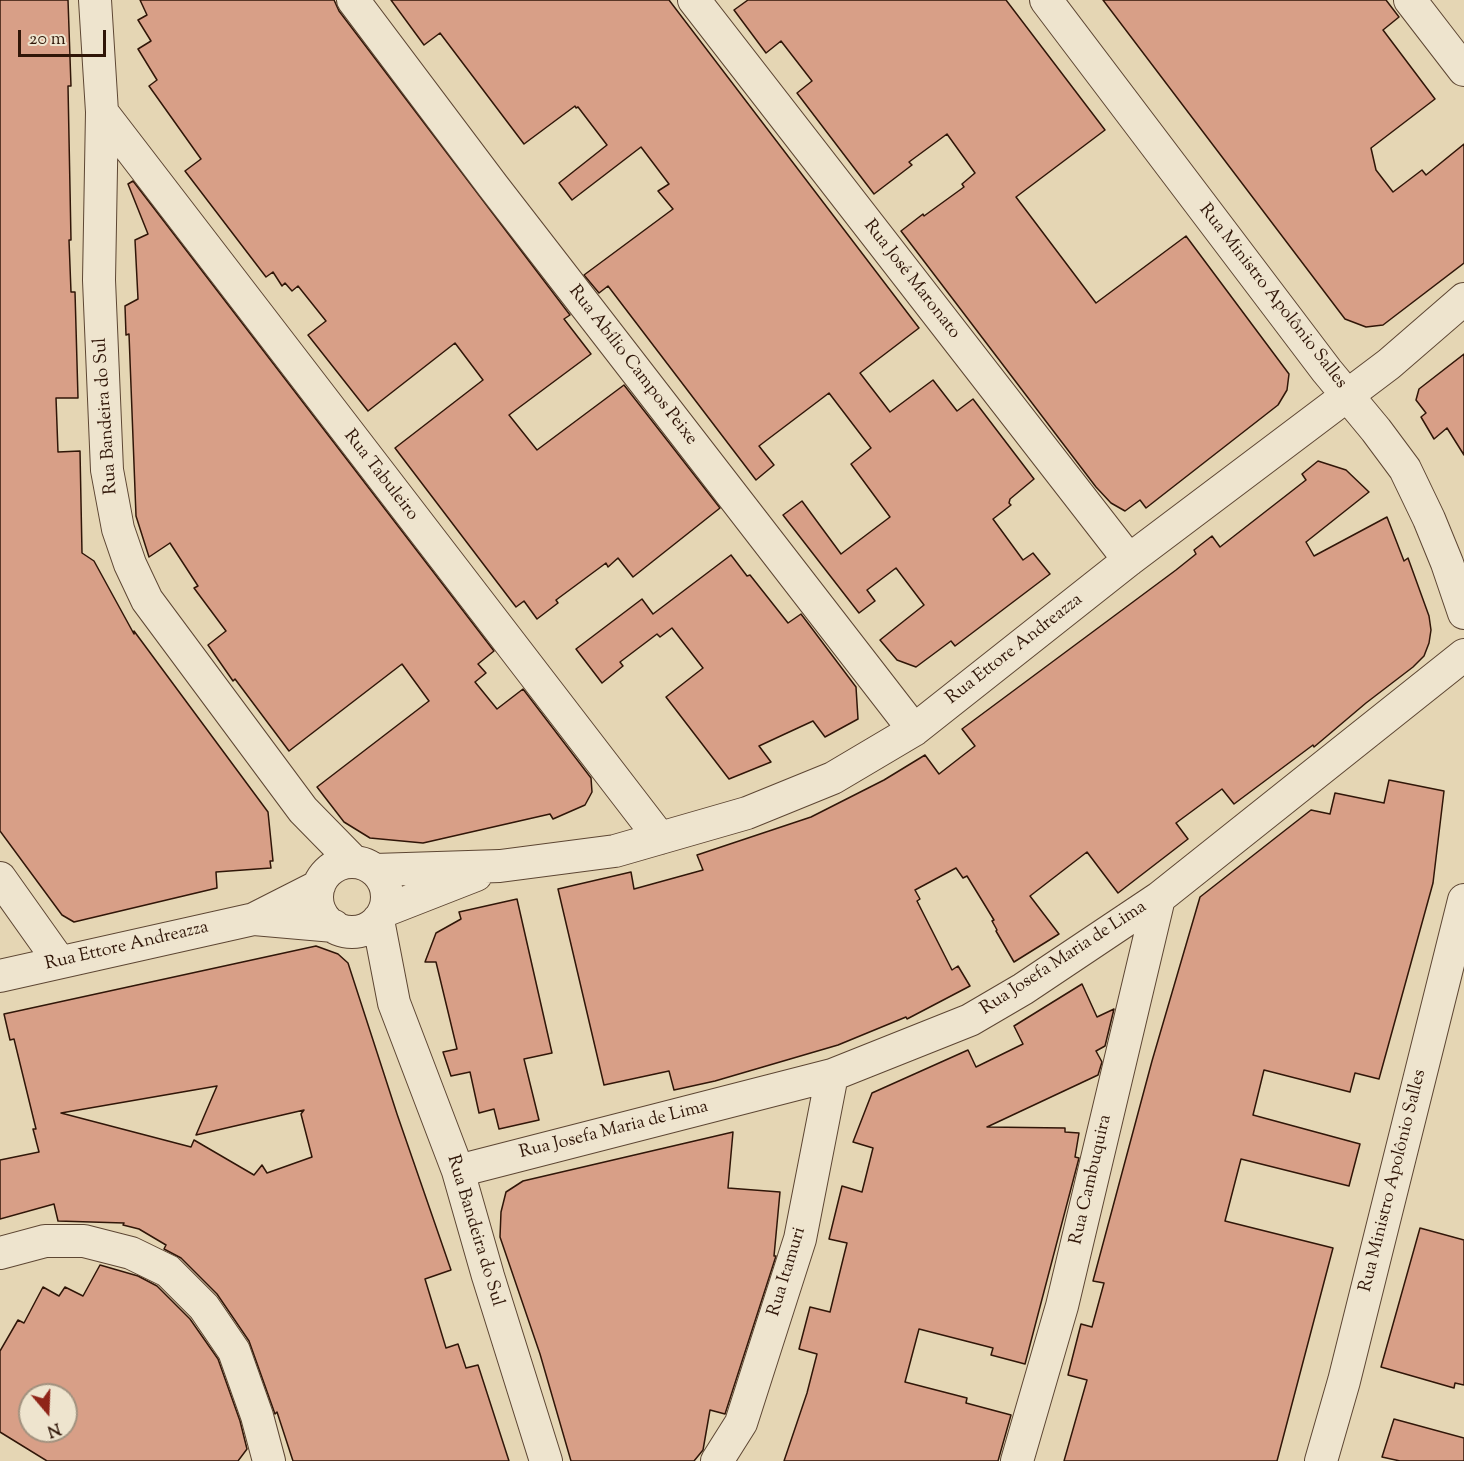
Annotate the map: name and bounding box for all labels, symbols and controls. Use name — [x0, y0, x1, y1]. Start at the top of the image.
scale bar — [21, 18, 110, 56]
text: 20 m — [29, 27, 66, 53]
street label: Rua Ministro Apolônio Salles — [1193, 200, 1351, 394]
street label: Rua José Maronato — [858, 216, 964, 344]
street label: Rua Abílio Campos Peixe — [563, 282, 701, 450]
street label: Rua Bandeira do Sul — [91, 337, 123, 495]
street label: Rua Tabuleiro — [338, 426, 422, 526]
street label: Rua Ettore Andreazza — [942, 590, 1088, 710]
street label: Rua Josefa Maria de Lima — [977, 897, 1151, 1021]
street label: Rua Ettore Andreazza — [43, 918, 211, 976]
street label: Rua Ministro Apolônio Salles — [1356, 1068, 1432, 1294]
street label: Rua Josefa Maria de Lima — [517, 1097, 711, 1165]
street label: Rua Cambuquira — [1067, 1113, 1117, 1247]
street label: Rua Bandeira do Sul — [441, 1153, 507, 1309]
street label: Rua Itamuri — [764, 1225, 812, 1319]
north arrow — [18, 1383, 78, 1443]
text: N — [44, 1416, 63, 1442]

